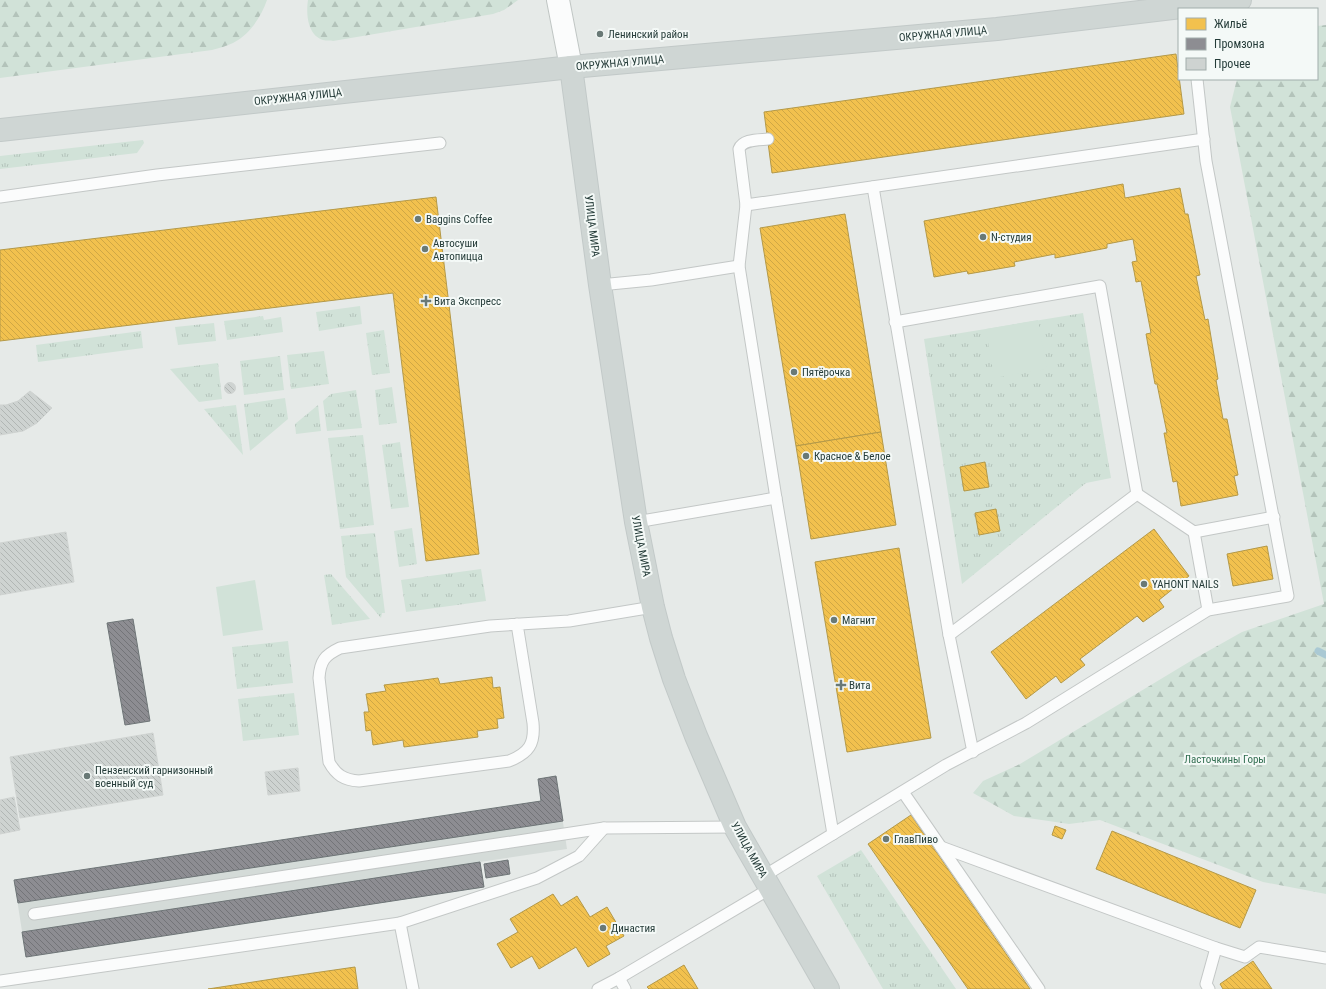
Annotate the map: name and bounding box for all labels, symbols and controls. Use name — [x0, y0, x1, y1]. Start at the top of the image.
legend — [1178, 8, 1318, 80]
text: Жильё — [1214, 17, 1247, 31]
street label: ОКРУЖНАЯ УЛИЦА — [898, 24, 988, 44]
place label: Ленинский район — [608, 28, 688, 41]
marker: Ленинский район — [595, 29, 605, 39]
text: Промзона — [1214, 37, 1265, 51]
street label: ОКРУЖНАЯ УЛИЦА — [575, 53, 665, 73]
text: Прочее — [1214, 57, 1251, 71]
street label: ОКРУЖНАЯ УЛИЦА — [253, 86, 343, 108]
street label: УЛИЦА МИРА — [582, 194, 602, 258]
place label: Baggins Coffee — [426, 213, 492, 226]
marker: Baggins Coffee — [413, 214, 423, 224]
place label: N-студия — [991, 231, 1031, 244]
marker: N-студия — [978, 232, 988, 242]
place label: Автосуши Автопицца — [433, 237, 483, 263]
marker: Автосуши Автопицца — [420, 244, 430, 254]
place label: Вита Экспресс — [434, 295, 501, 308]
marker: Вита Экспресс — [421, 296, 431, 306]
place label: Пятёрочка — [802, 366, 850, 379]
marker: Пятёрочка — [789, 367, 799, 377]
place label: Красное & Белое — [814, 450, 891, 463]
marker: Красное & Белое — [801, 451, 811, 461]
street label: УЛИЦА МИРА — [629, 514, 653, 578]
place label: YAHONT NAILS — [1152, 578, 1219, 591]
marker: YAHONT NAILS — [1139, 579, 1149, 589]
place label: Магнит — [842, 614, 876, 627]
marker: Магнит — [829, 615, 839, 625]
place label: Вита — [849, 679, 870, 692]
marker: Вита — [836, 680, 846, 690]
park label: Ласточкины Горы — [1184, 753, 1266, 766]
place label: Пензенский гарнизонный военный суд — [95, 764, 213, 790]
marker: Пензенский гарнизонный военный суд — [82, 771, 92, 781]
street label: УЛИЦА МИРА — [728, 820, 770, 881]
place label: ГлавПиво — [894, 833, 938, 846]
marker: ГлавПиво — [881, 834, 891, 844]
place label: Династия — [611, 922, 655, 935]
marker: Династия — [598, 923, 608, 933]

